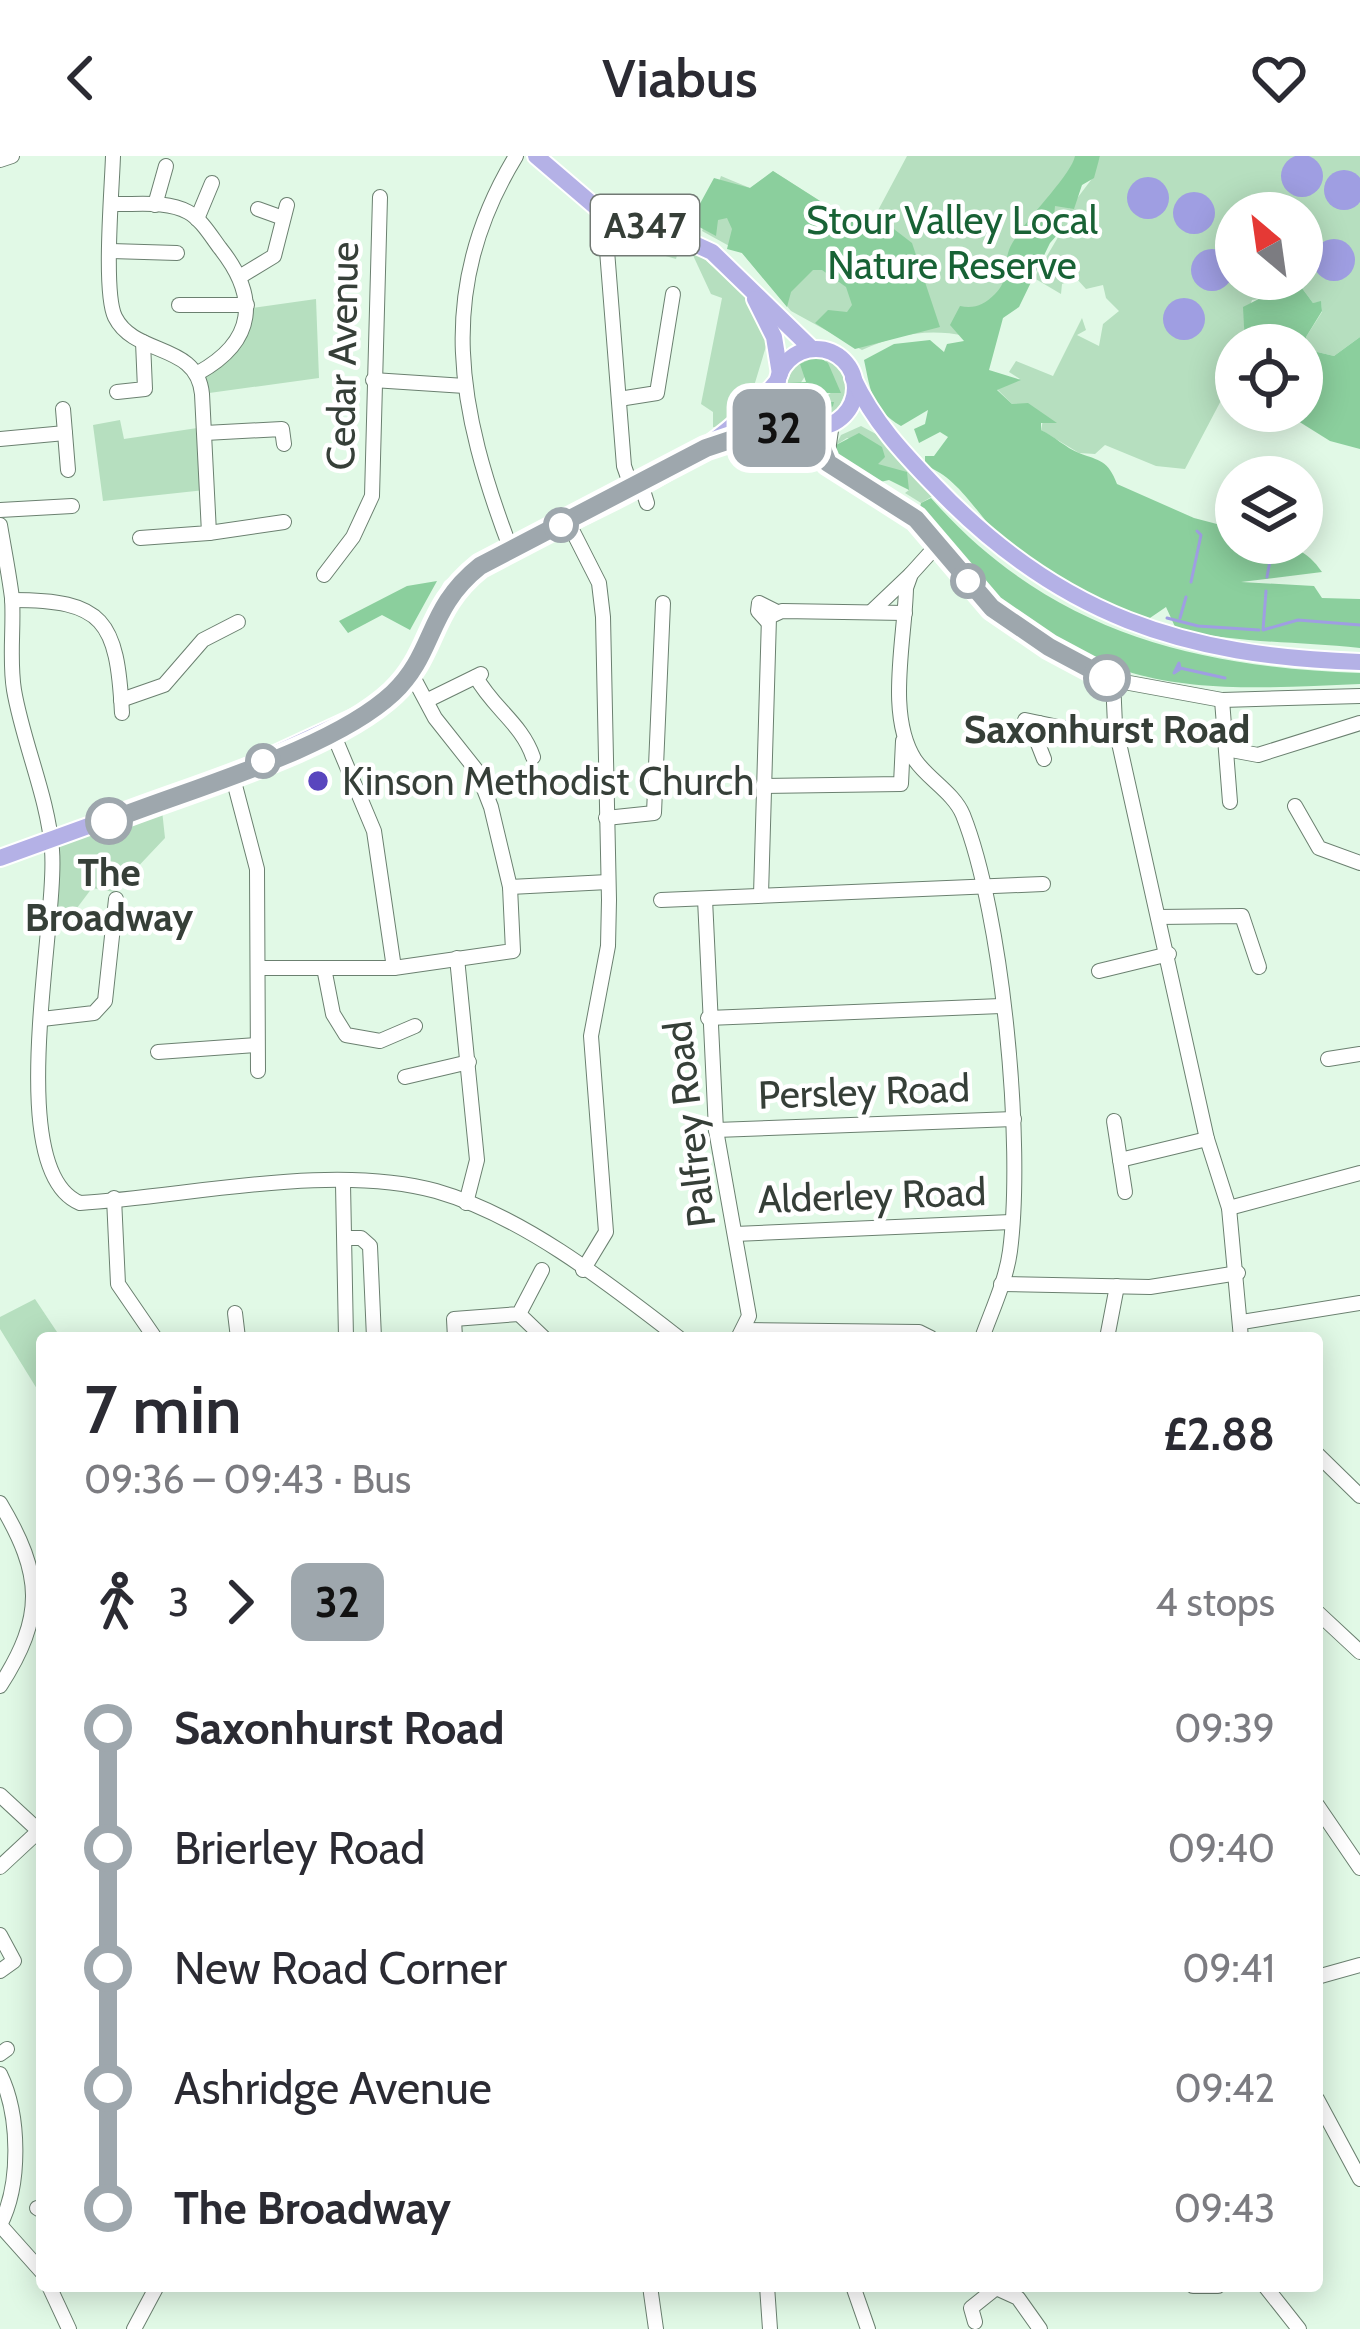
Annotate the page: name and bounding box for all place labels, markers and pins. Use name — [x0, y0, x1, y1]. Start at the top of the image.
unlabelled marker — [545, 509, 577, 541]
unlabelled marker — [952, 565, 984, 597]
marker: Saxonhurst Road — [1085, 656, 1129, 700]
place label: Saxonhurst Road — [964, 705, 1250, 753]
unlabelled marker — [247, 745, 279, 777]
place label: Kinson Methodist Church — [342, 757, 754, 805]
marker: Kinson Methodist Church — [305, 768, 331, 794]
marker: The Broadway — [87, 799, 131, 843]
place label: The Broadway — [25, 848, 193, 941]

